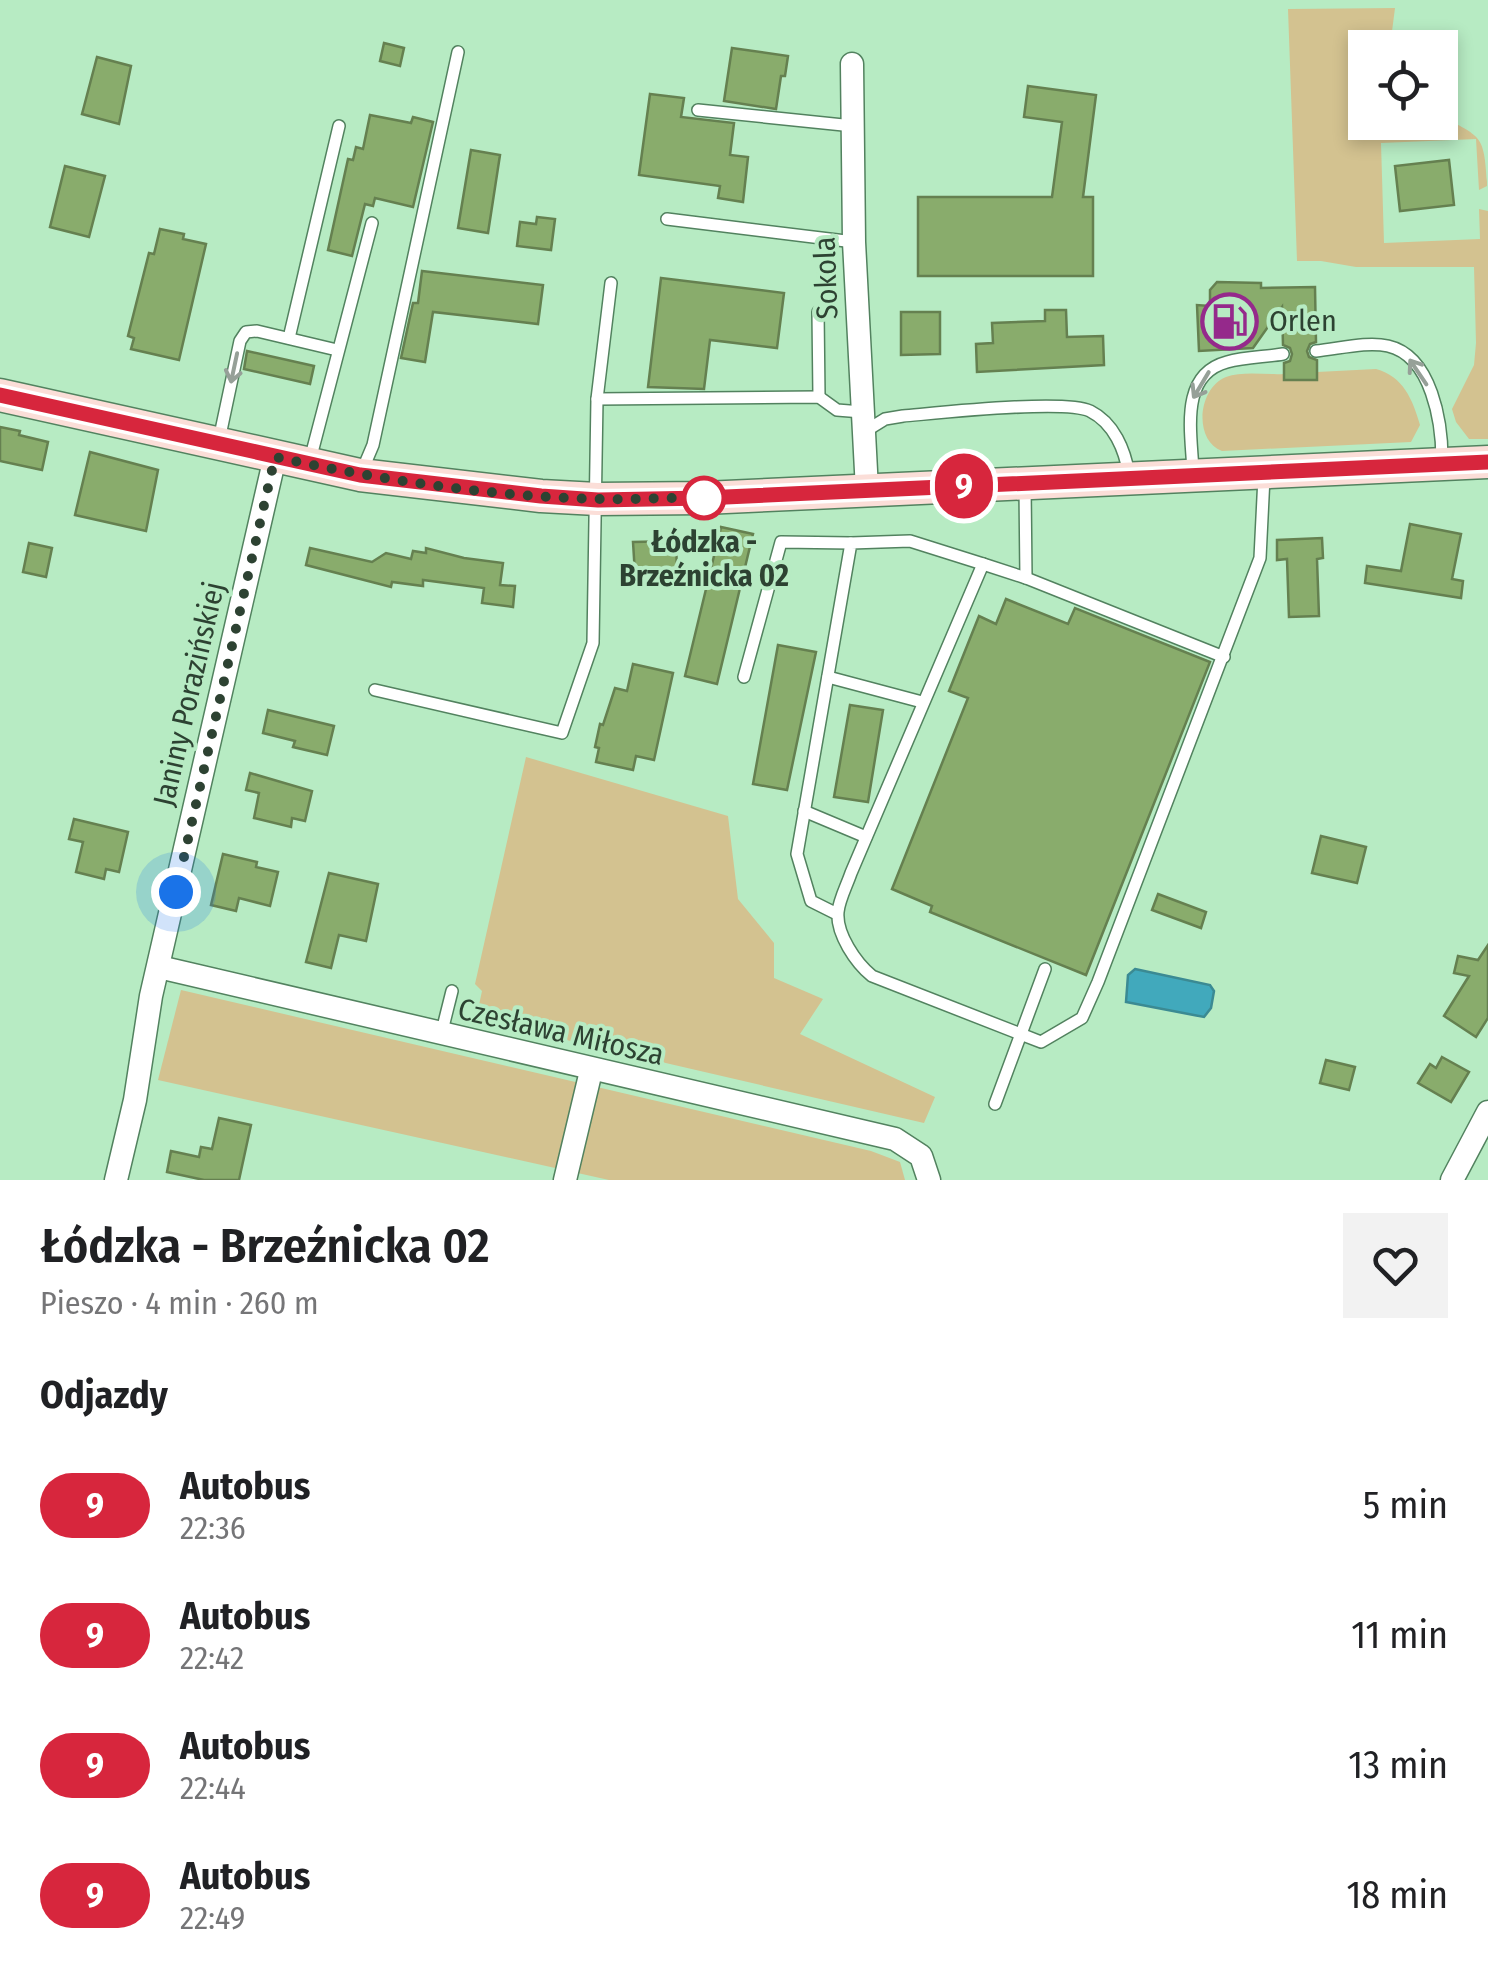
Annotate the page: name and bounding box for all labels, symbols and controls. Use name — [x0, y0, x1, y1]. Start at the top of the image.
map controls — [1348, 30, 1458, 140]
button: locate — [1348, 30, 1458, 140]
street label: Sokola — [807, 236, 845, 320]
fuel station icon: Orlen — [1200, 291, 1260, 351]
place label: Orlen — [1269, 303, 1337, 339]
one-way arrow — [224, 351, 243, 383]
one-way arrow — [1408, 359, 1429, 386]
one-way arrow — [1191, 370, 1211, 398]
line badge: 9 — [932, 454, 996, 518]
text: 9 — [955, 465, 973, 507]
marker: Łódzka - Brzeźnicka 02 — [683, 477, 725, 519]
place label: Łódzka - Brzeźnicka 02 — [619, 524, 789, 594]
street label: Janiny Porazińskiej — [146, 578, 232, 810]
your location — [151, 867, 201, 917]
street label: Czesława Miłosza — [455, 991, 667, 1073]
button: heart — [1343, 1213, 1448, 1318]
text: Łódzka - Brzeźnicka 02 — [40, 1217, 490, 1275]
text: Pieszo · 4 min · 260 m — [40, 1284, 319, 1322]
text: Odjazdy — [40, 1372, 168, 1418]
text: Autobus — [180, 1463, 310, 1509]
text: 5 min — [1363, 1482, 1448, 1528]
text: 9 — [86, 1484, 104, 1526]
text: 22:36 — [180, 1509, 246, 1547]
text: Autobus — [180, 1593, 310, 1639]
text: 11 min — [1351, 1612, 1448, 1658]
text: 9 — [86, 1614, 104, 1656]
text: 22:42 — [180, 1639, 244, 1677]
text: Autobus — [180, 1723, 310, 1769]
text: 13 min — [1348, 1742, 1448, 1788]
text: 9 — [86, 1744, 104, 1786]
text: 22:44 — [180, 1769, 246, 1807]
text: Autobus — [180, 1853, 310, 1899]
text: 18 min — [1346, 1872, 1448, 1918]
text: 9 — [86, 1874, 104, 1916]
text: 22:49 — [180, 1899, 245, 1937]

